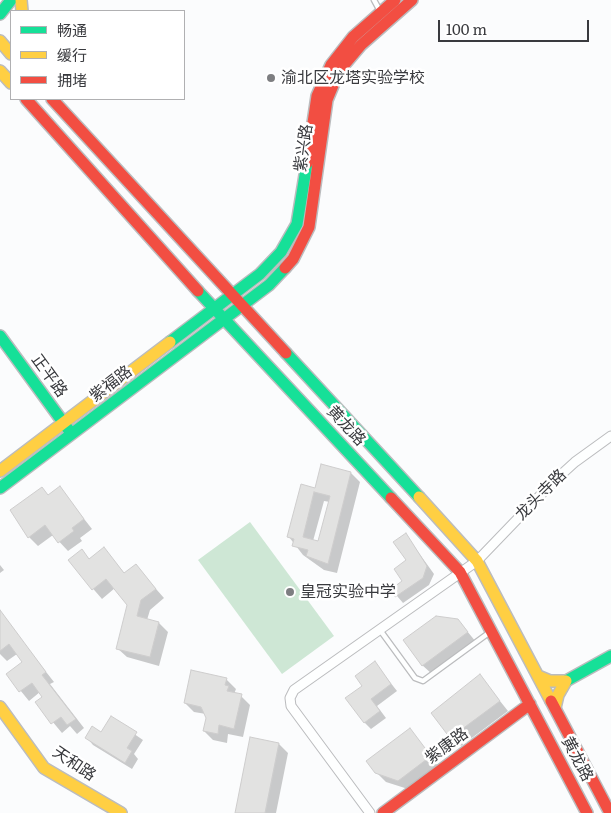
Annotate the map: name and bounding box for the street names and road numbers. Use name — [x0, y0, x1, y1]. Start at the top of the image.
street label: 紫兴路 — [291, 123, 317, 173]
street label: 正平路 — [27, 351, 71, 401]
street label: 紫福路 — [86, 362, 136, 406]
street label: 黄龙路 — [323, 402, 369, 450]
street label: 龙头寺路 — [512, 466, 570, 524]
street label: 紫康路 — [422, 724, 472, 768]
street label: 黄龙路 — [557, 733, 597, 785]
street label: 天和路 — [49, 743, 99, 785]

